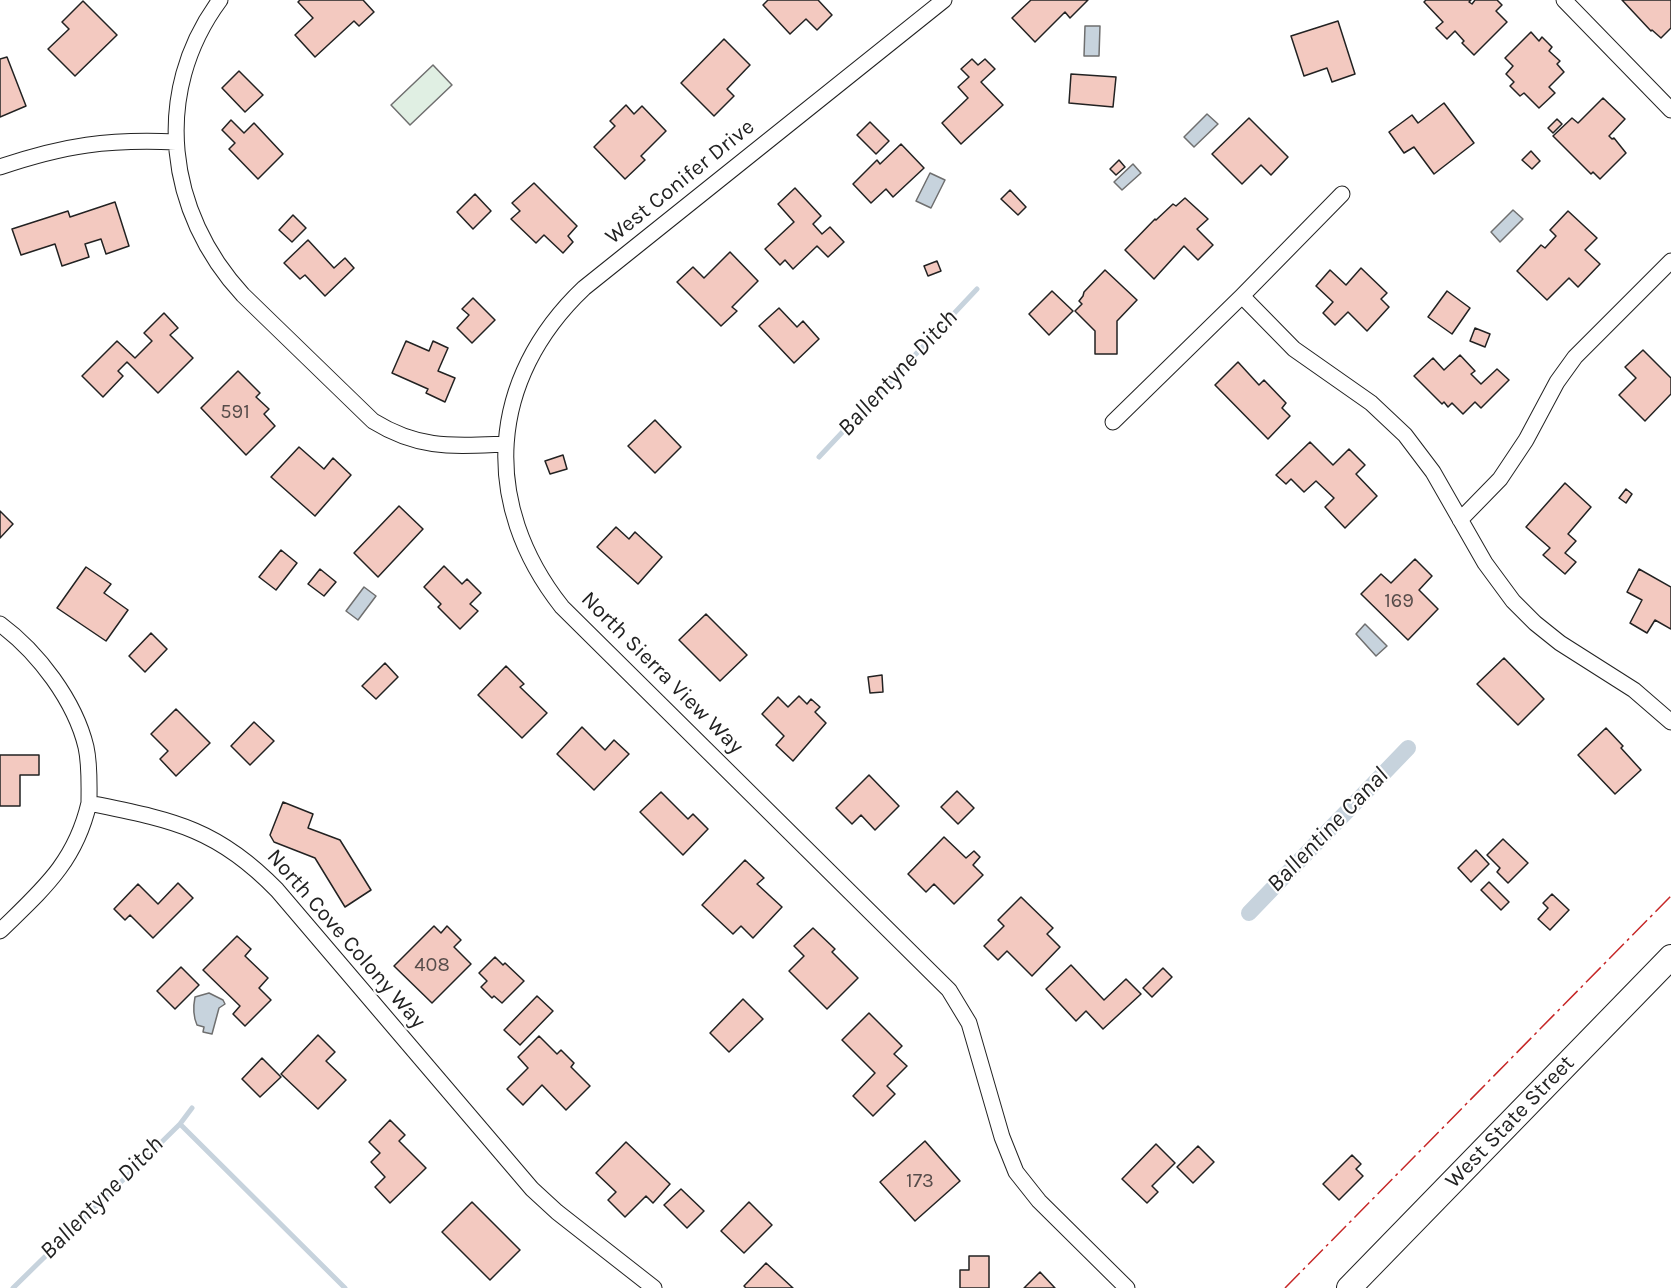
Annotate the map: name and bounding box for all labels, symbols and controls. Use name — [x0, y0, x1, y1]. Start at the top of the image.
street label: West Conifer Drive — [600, 114, 760, 250]
water label: Ballentyne Ditch — [832, 304, 964, 442]
house number: 591 — [220, 400, 250, 424]
street label: North Sierra View Way — [575, 586, 749, 760]
house number: 169 — [1384, 589, 1414, 613]
water label: Ballentine Canal — [1261, 762, 1395, 898]
street label: North Cove Colony Way — [261, 844, 431, 1034]
house number: 408 — [414, 953, 450, 977]
street label: West State Street — [1440, 1050, 1580, 1194]
water label: Ballentyne Ditch — [34, 1130, 170, 1266]
house number: 173 — [906, 1169, 934, 1193]

